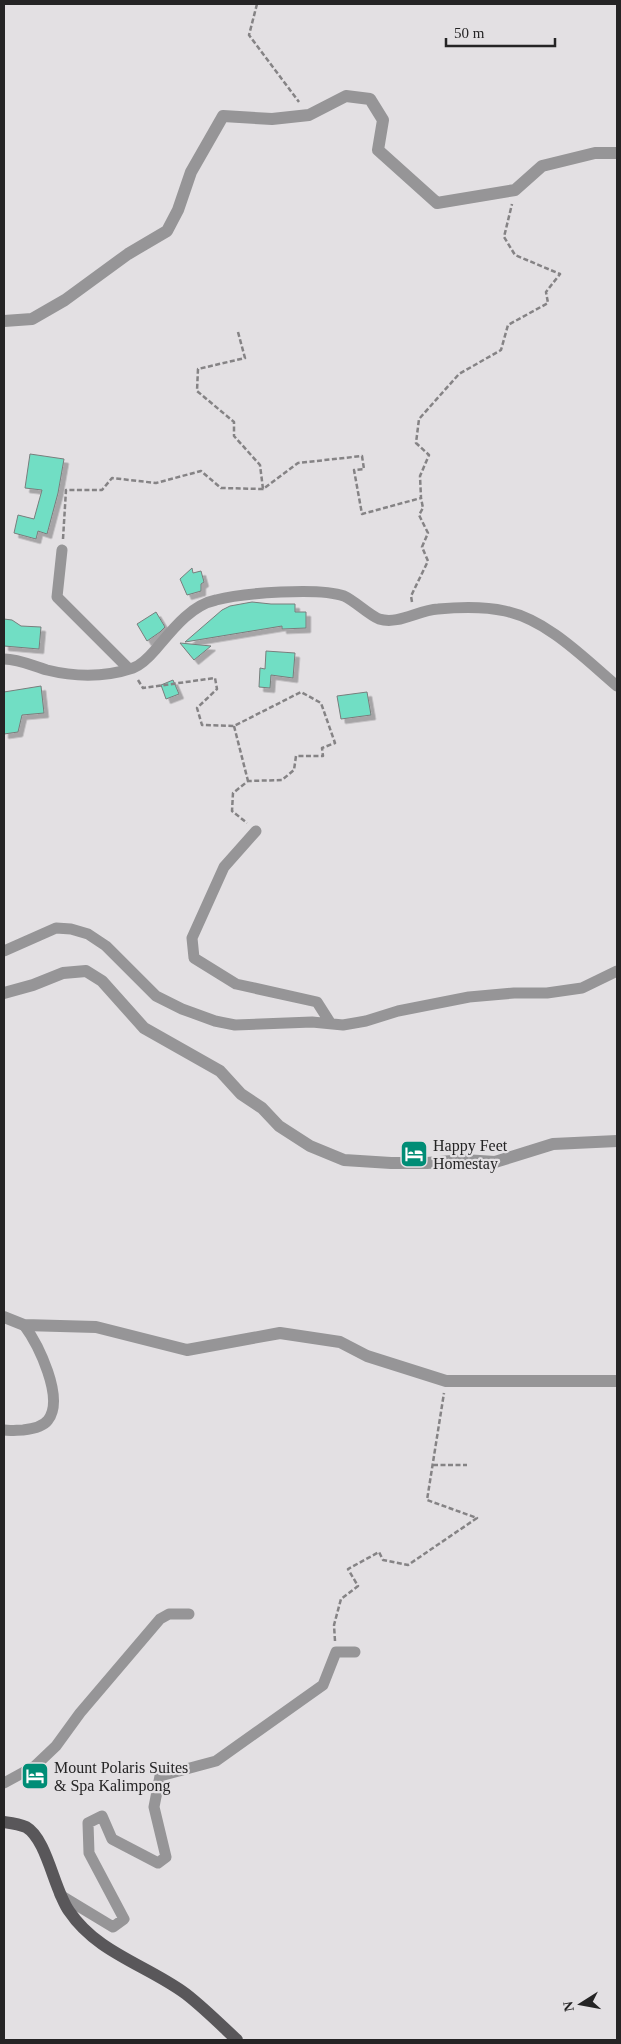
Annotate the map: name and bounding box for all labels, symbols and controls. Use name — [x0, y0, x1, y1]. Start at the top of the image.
scale bar — [446, 15, 555, 47]
text: 50 m — [454, 25, 485, 41]
place label: Happy Feet Homestay — [433, 1137, 508, 1173]
hotel icon: Happy Feet Homestay — [399, 1139, 429, 1169]
place label: Mount Polaris Suites & Spa Kalimpong — [54, 1759, 188, 1795]
hotel icon: Mount Polaris Suites & Spa Kalimpong — [20, 1761, 50, 1791]
north arrow — [556, 1979, 606, 2029]
text: N — [560, 2000, 577, 2013]

